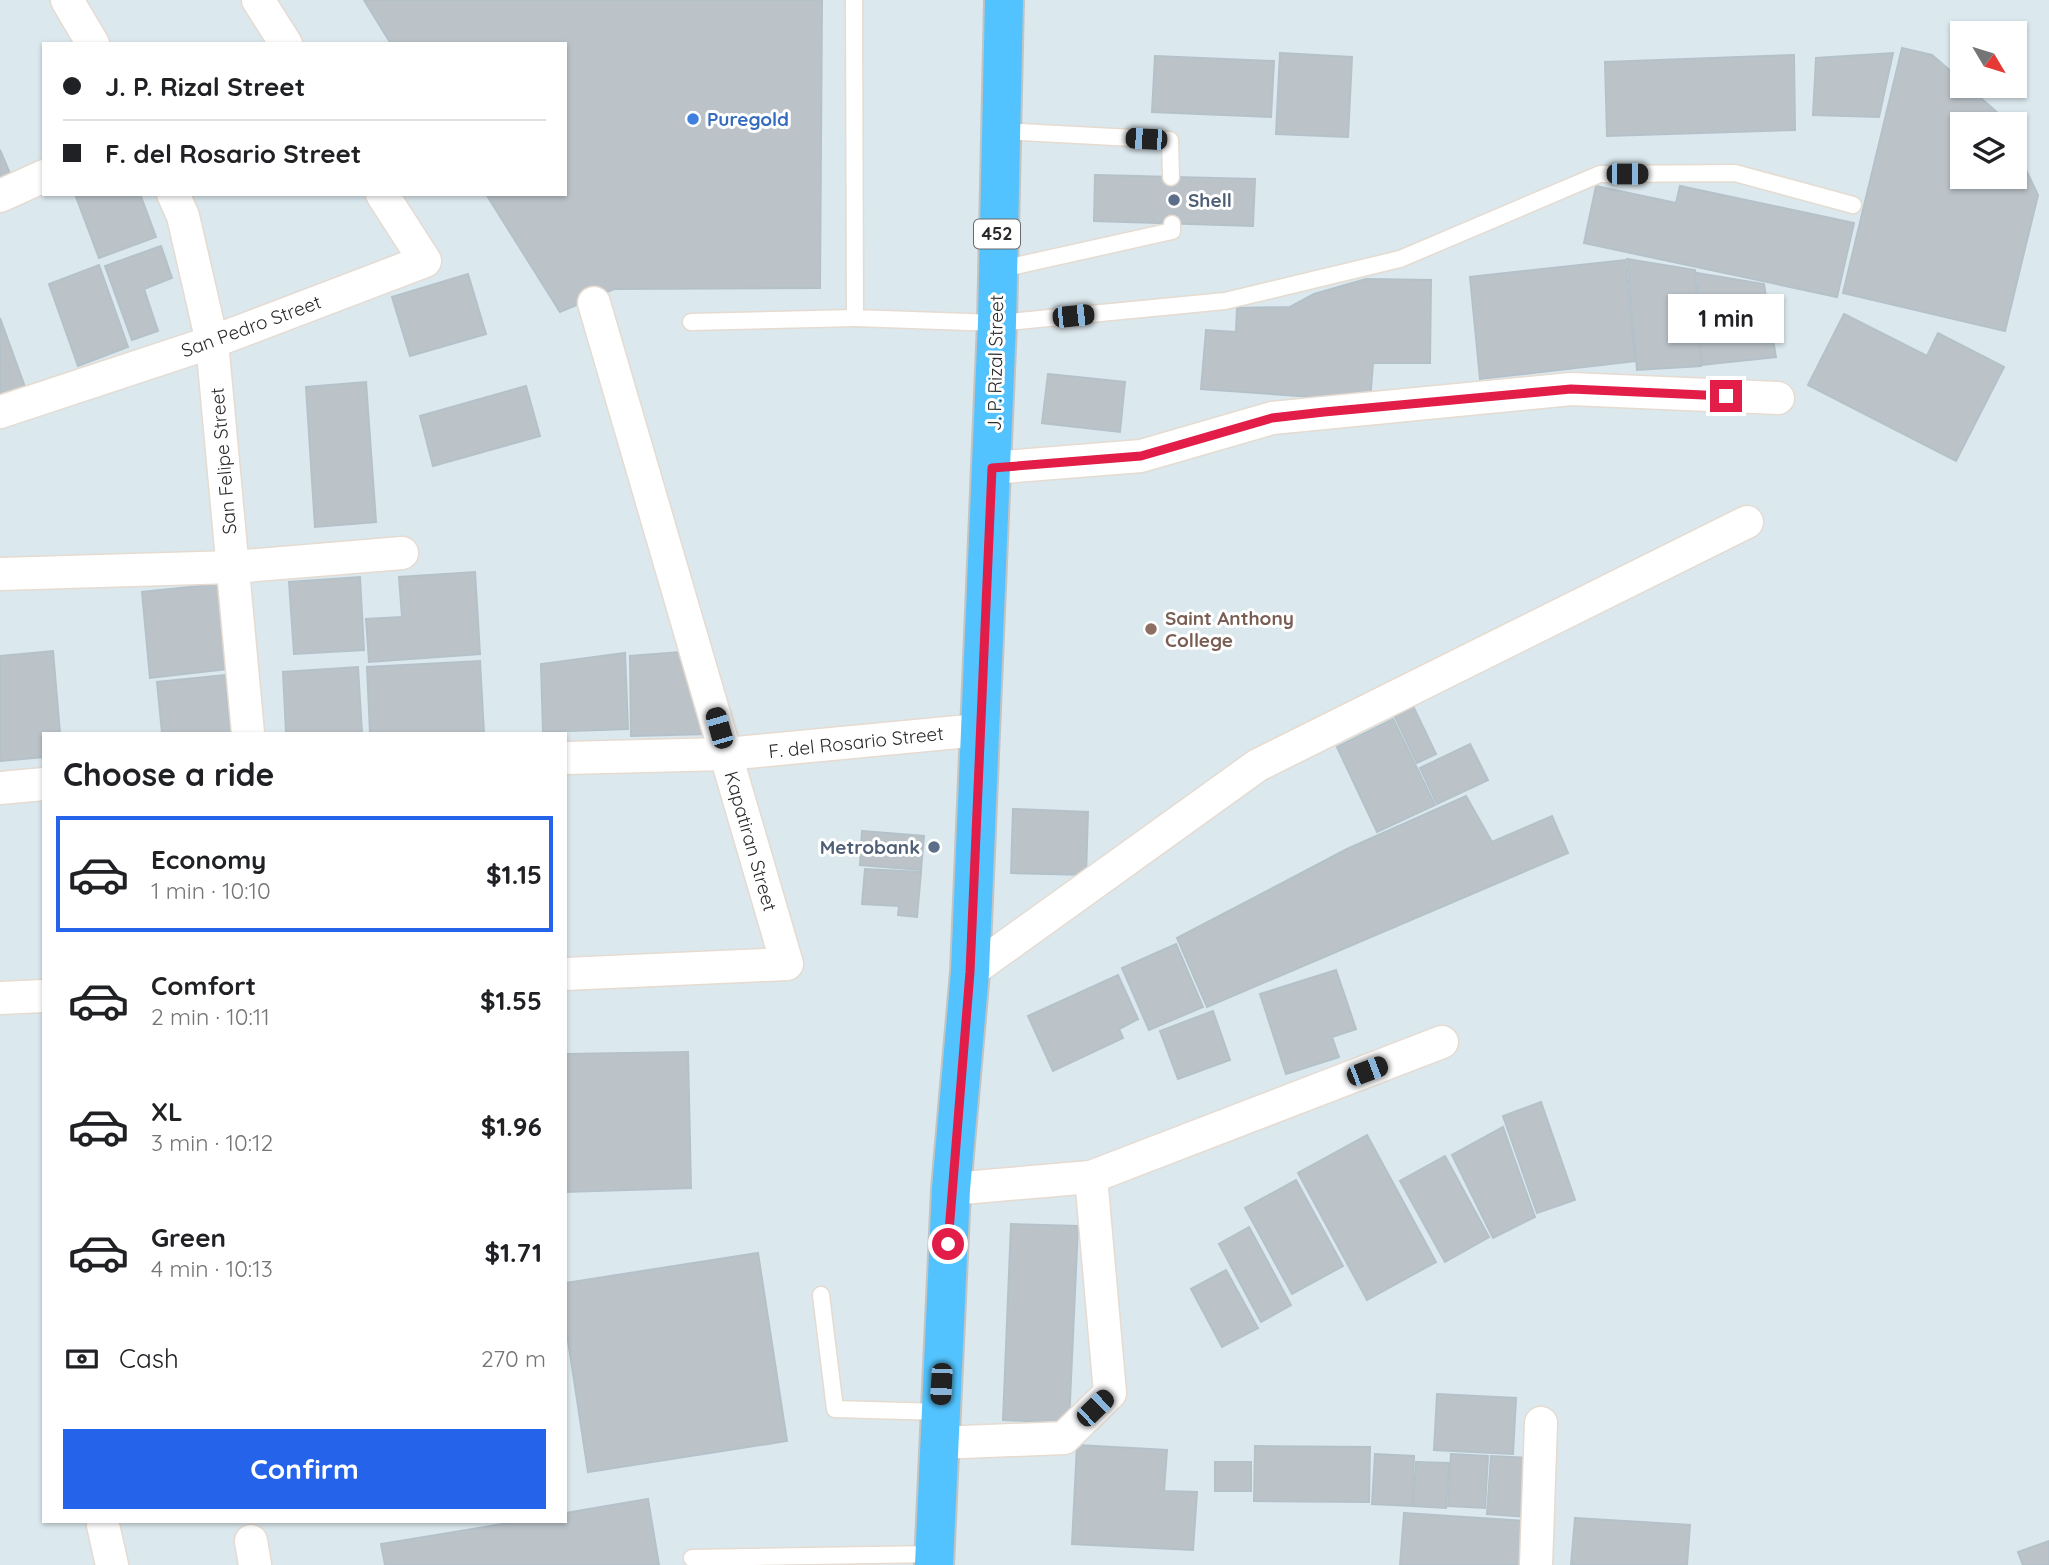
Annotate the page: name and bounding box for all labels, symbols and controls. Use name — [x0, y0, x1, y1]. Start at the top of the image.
north arrow — [1950, 21, 2026, 98]
map controls — [1950, 21, 2027, 189]
text: J. P. Rizal Street — [105, 70, 305, 103]
place label: Puregold — [707, 107, 789, 131]
marker: Puregold — [685, 111, 701, 127]
button: layers — [1950, 112, 2027, 189]
car — [1125, 127, 1168, 151]
text: F. del Rosario Street — [105, 137, 361, 170]
car — [1607, 164, 1649, 185]
place label: Shell — [1188, 188, 1232, 212]
marker: Shell — [1166, 192, 1182, 208]
road number: 452 — [974, 220, 1020, 248]
street label: San Pedro Street — [178, 290, 324, 362]
callout: 1 min — [1668, 294, 1784, 344]
street label: J. P. Rizal Street — [982, 295, 1008, 431]
car — [1052, 303, 1095, 329]
text: 1 min — [1698, 304, 1754, 333]
route end — [1710, 380, 1742, 412]
street label: San Felipe Street — [205, 387, 241, 535]
place label: Saint Anthony College — [1165, 606, 1294, 652]
marker: Saint Anthony College — [1143, 621, 1159, 637]
car — [704, 705, 735, 751]
street label: F. del Rosario Street — [767, 721, 945, 763]
text: Choose a ride — [63, 754, 275, 794]
street label: Kapatiran Street — [720, 768, 782, 914]
place label: Metrobank — [820, 835, 920, 859]
marker: Metrobank — [926, 839, 942, 855]
icon: car — [67, 843, 130, 906]
text: Economy — [151, 843, 266, 876]
text: $1.15 — [486, 858, 542, 891]
text: 1 min · 10:10 — [151, 876, 271, 905]
icon: car — [67, 969, 130, 1032]
text: Comfort — [151, 969, 256, 1002]
text: $1.55 — [480, 984, 542, 1017]
text: 2 min · 10:11 — [151, 1002, 270, 1031]
car — [1344, 1054, 1391, 1088]
icon: car — [67, 1095, 130, 1158]
text: XL — [151, 1095, 183, 1128]
text: $1.96 — [481, 1110, 542, 1143]
text: 3 min · 10:12 — [151, 1128, 273, 1157]
icon: car — [67, 1221, 130, 1284]
text: Green — [151, 1221, 226, 1254]
route start — [932, 1228, 964, 1260]
text: $1.71 — [484, 1236, 542, 1269]
text: 4 min · 10:13 — [151, 1254, 273, 1283]
icon: cash — [63, 1340, 101, 1378]
text: Cash — [119, 1342, 179, 1375]
text: 270 m — [481, 1344, 546, 1373]
car — [930, 1362, 953, 1406]
car — [1073, 1386, 1118, 1430]
button: Confirm — [63, 1429, 546, 1509]

